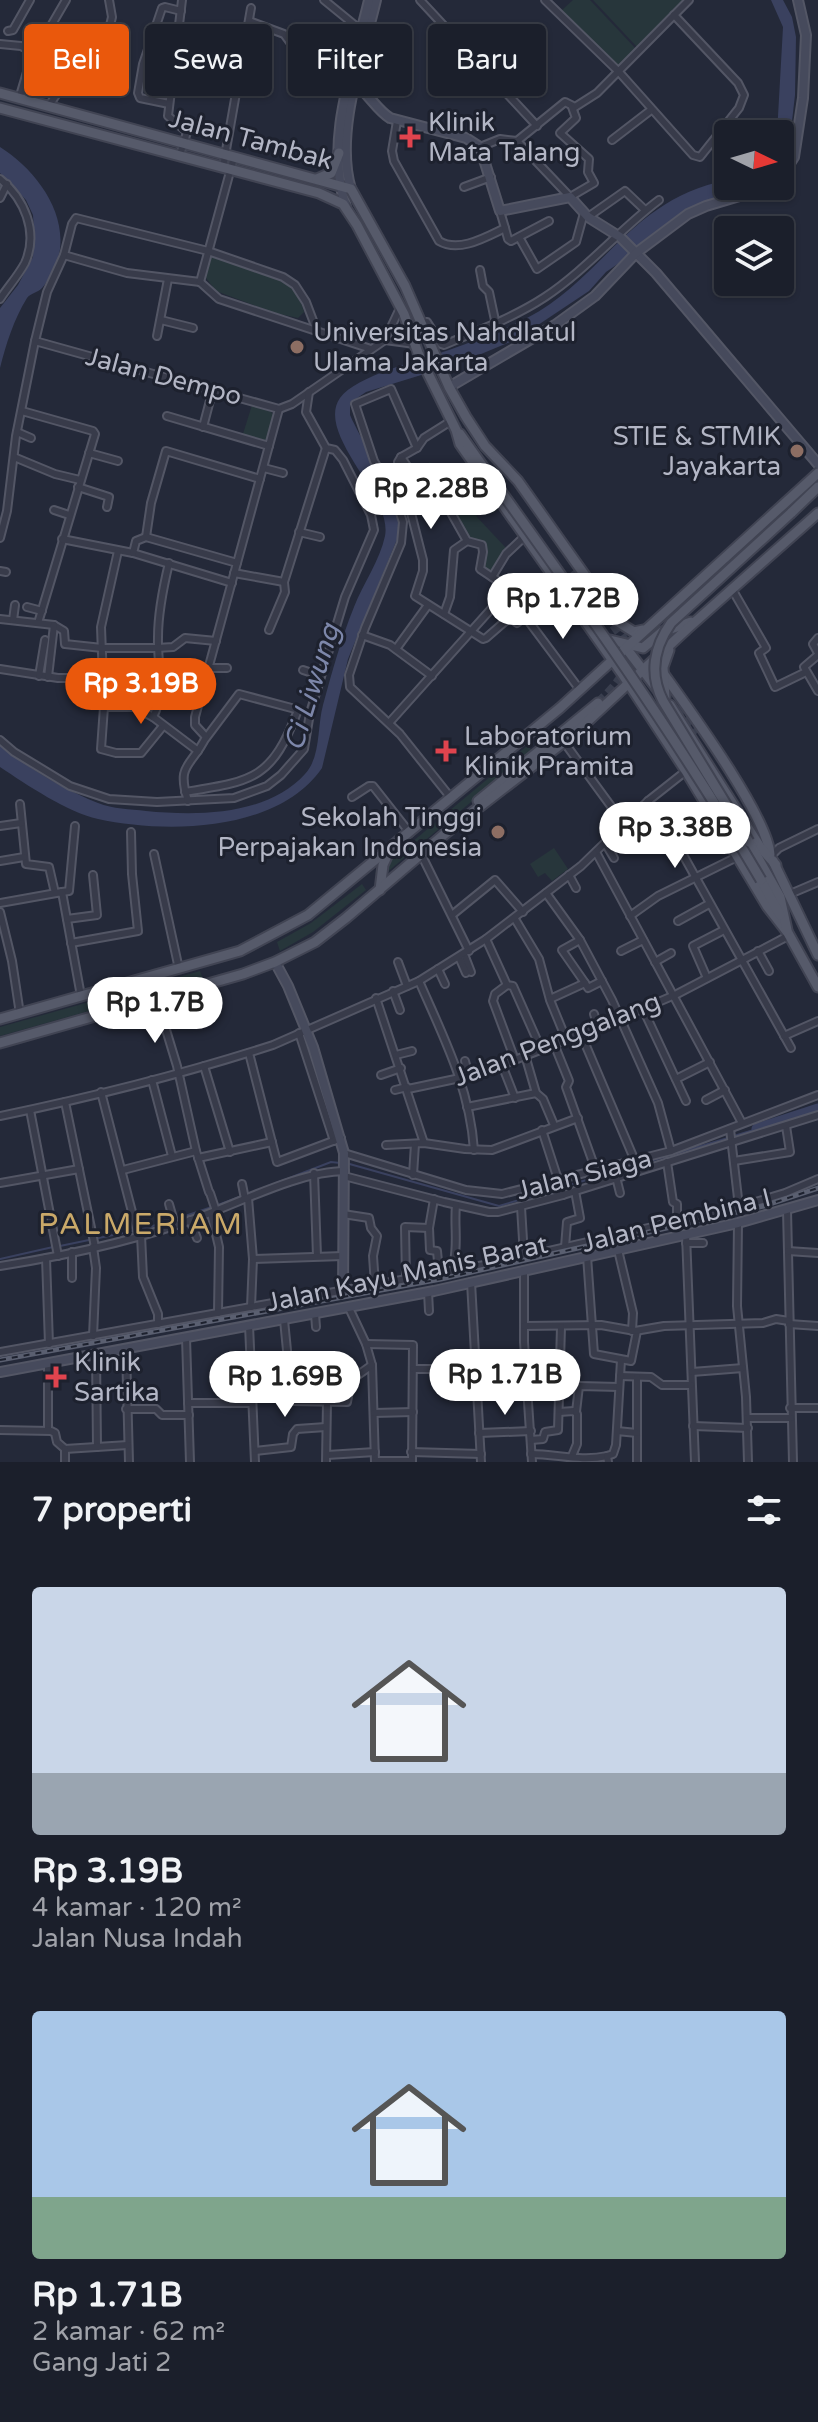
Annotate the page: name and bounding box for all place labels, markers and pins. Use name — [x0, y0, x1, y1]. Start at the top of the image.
place label: Klinik Mata Talang — [428, 107, 580, 168]
marker: Klinik Mata Talang — [399, 126, 421, 148]
place label: Universitas Nahdlatul Ulama Jakarta — [313, 317, 576, 378]
marker: Universitas Nahdlatul Ulama Jakarta — [288, 338, 306, 356]
place label: STIE & STMIK Jayakarta — [613, 421, 781, 482]
marker: STIE & STMIK Jayakarta — [788, 442, 806, 460]
pin: Rp 2.28B — [348, 463, 514, 531]
pin: Rp 1.72B — [480, 573, 646, 641]
pin: Rp 3.19B — [58, 658, 224, 726]
place label: Laboratorium Klinik Pramita — [464, 721, 634, 782]
marker: Laboratorium Klinik Pramita — [435, 740, 457, 762]
place label: Sekolah Tinggi Perpajakan Indonesia — [218, 802, 482, 863]
pin: Rp 3.38B — [592, 802, 758, 870]
marker: Sekolah Tinggi Perpajakan Indonesia — [489, 823, 507, 841]
pin: Rp 1.7B — [81, 977, 229, 1045]
place label: Klinik Sartika — [74, 1347, 160, 1408]
pin: Rp 1.71B — [422, 1349, 588, 1417]
pin: Rp 1.69B — [202, 1351, 368, 1419]
marker: Klinik Sartika — [45, 1366, 67, 1388]

